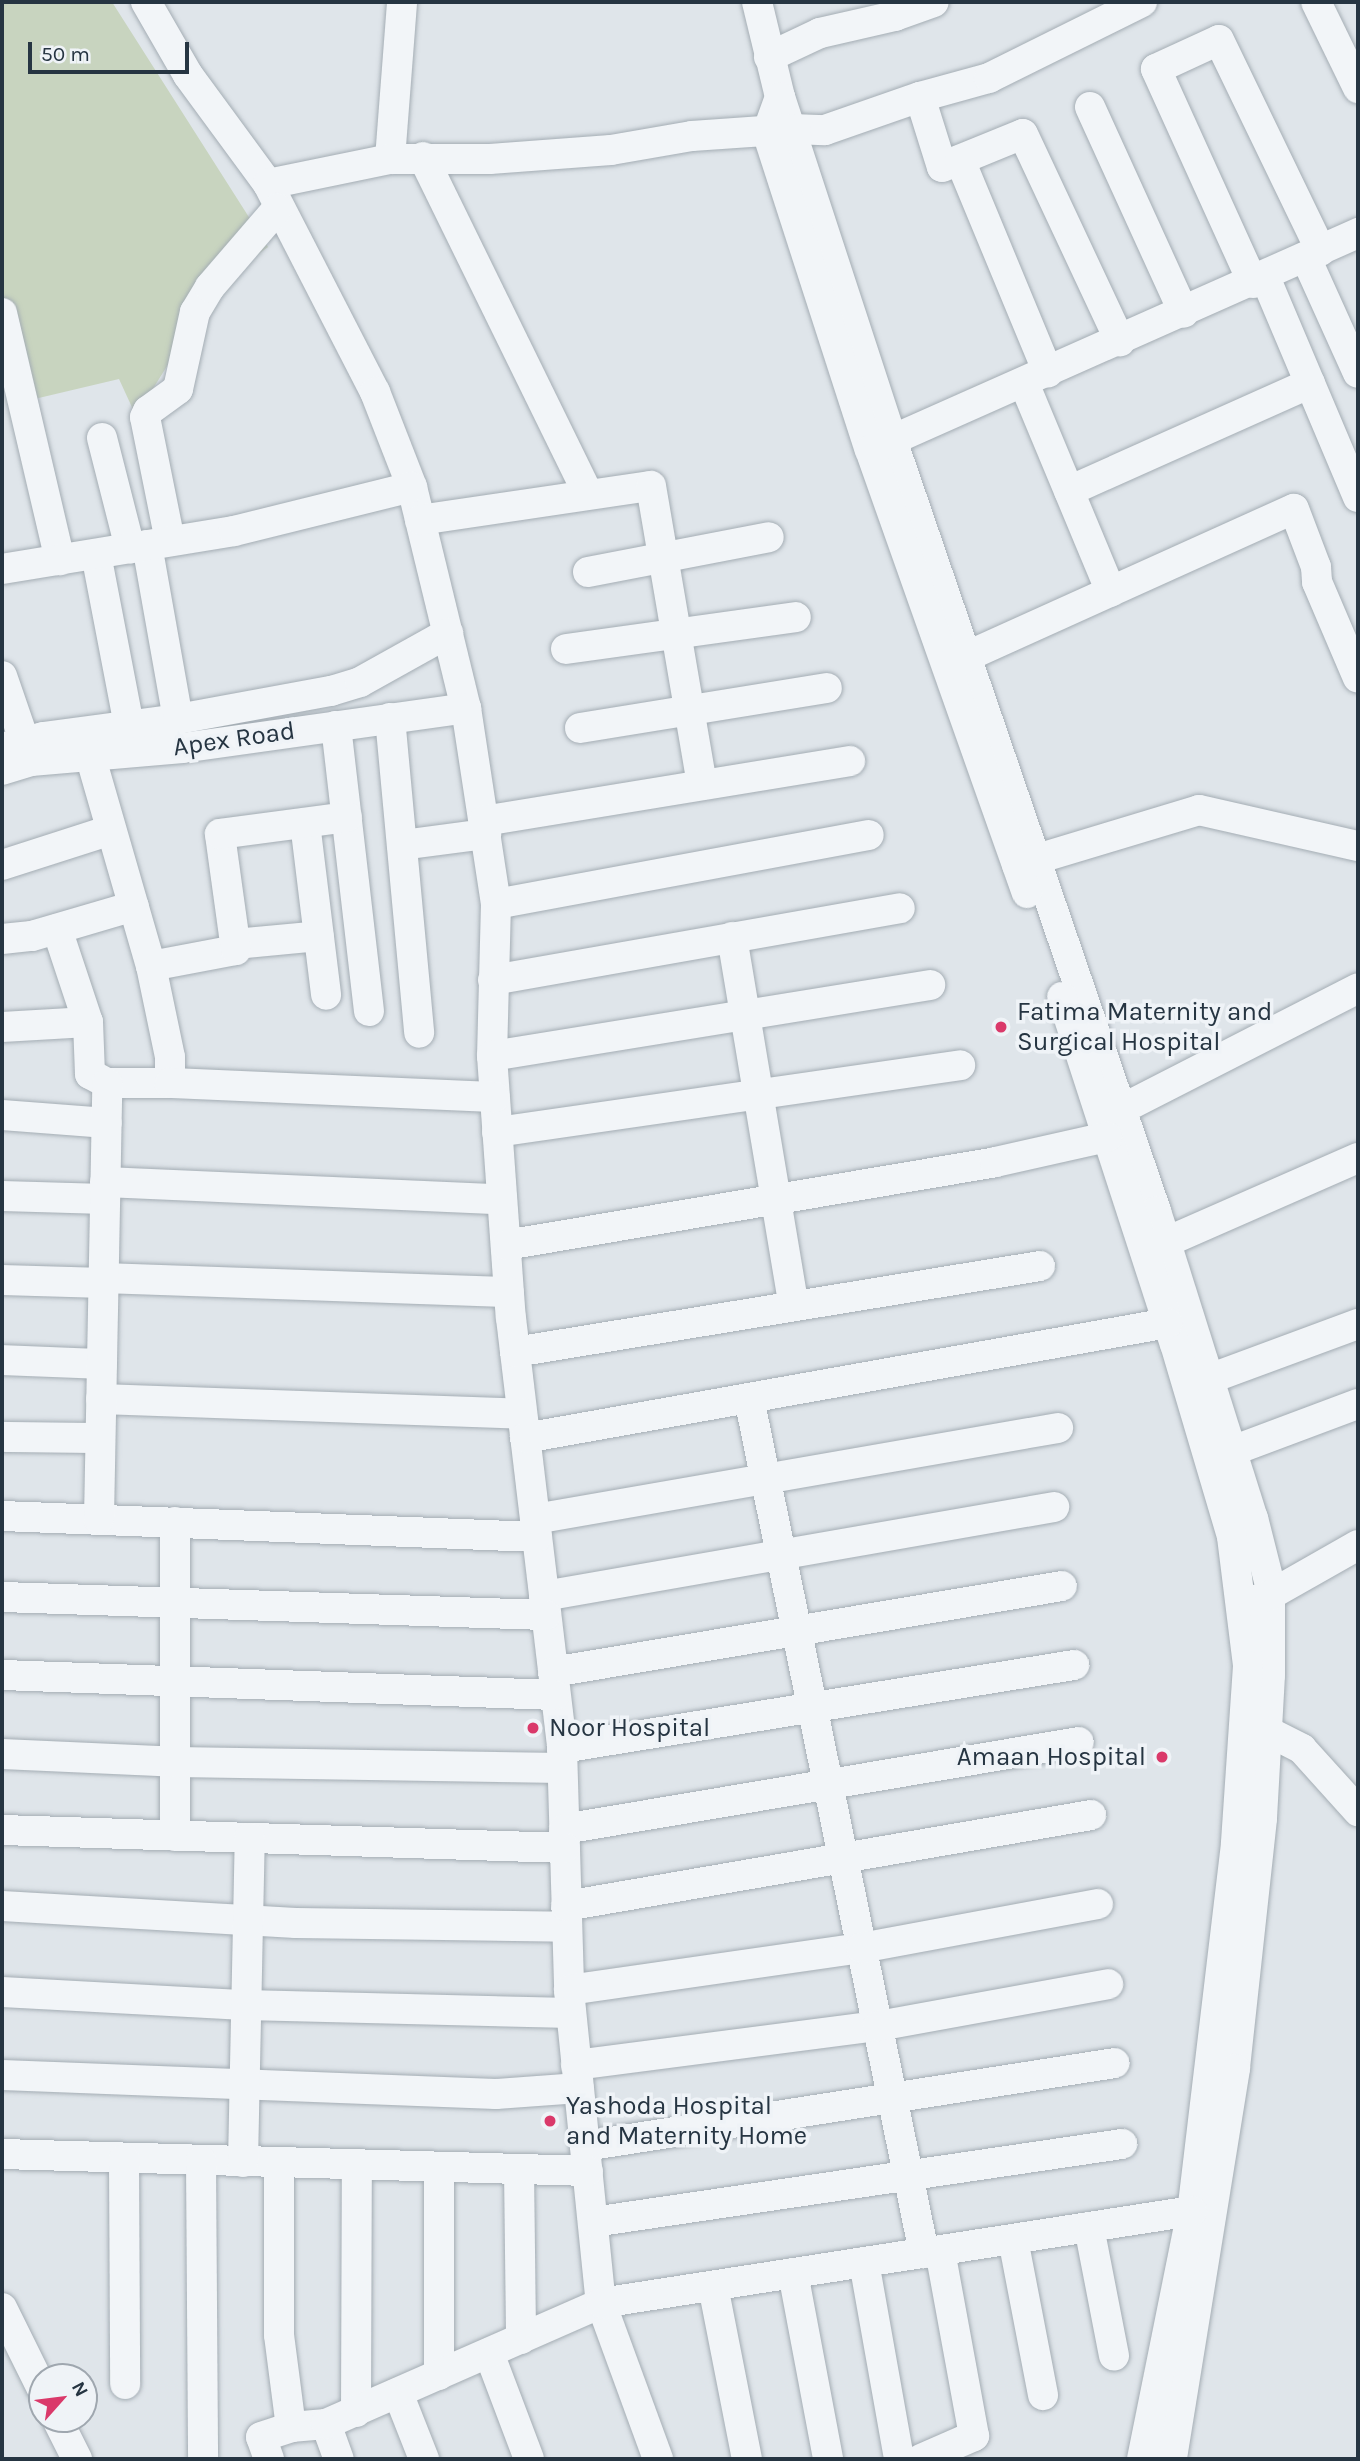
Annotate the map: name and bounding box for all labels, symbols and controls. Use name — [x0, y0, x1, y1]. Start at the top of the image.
scale bar — [32, 28, 192, 72]
text: 50 m — [41, 42, 90, 66]
street label: Apex Road — [171, 715, 297, 763]
place label: Fatima Maternity and Surgical Hospital — [1017, 996, 1272, 1058]
marker: Fatima Maternity and Surgical Hospital — [991, 1017, 1011, 1037]
place label: Noor Hospital — [549, 1712, 710, 1744]
marker: Noor Hospital — [523, 1718, 543, 1738]
place label: Amaan Hospital — [957, 1741, 1146, 1773]
marker: Amaan Hospital — [1152, 1747, 1172, 1767]
place label: Yashoda Hospital and Maternity Home — [566, 2090, 807, 2152]
marker: Yashoda Hospital and Maternity Home — [540, 2111, 560, 2131]
north arrow — [28, 2363, 98, 2433]
text: N — [67, 2378, 93, 2400]

